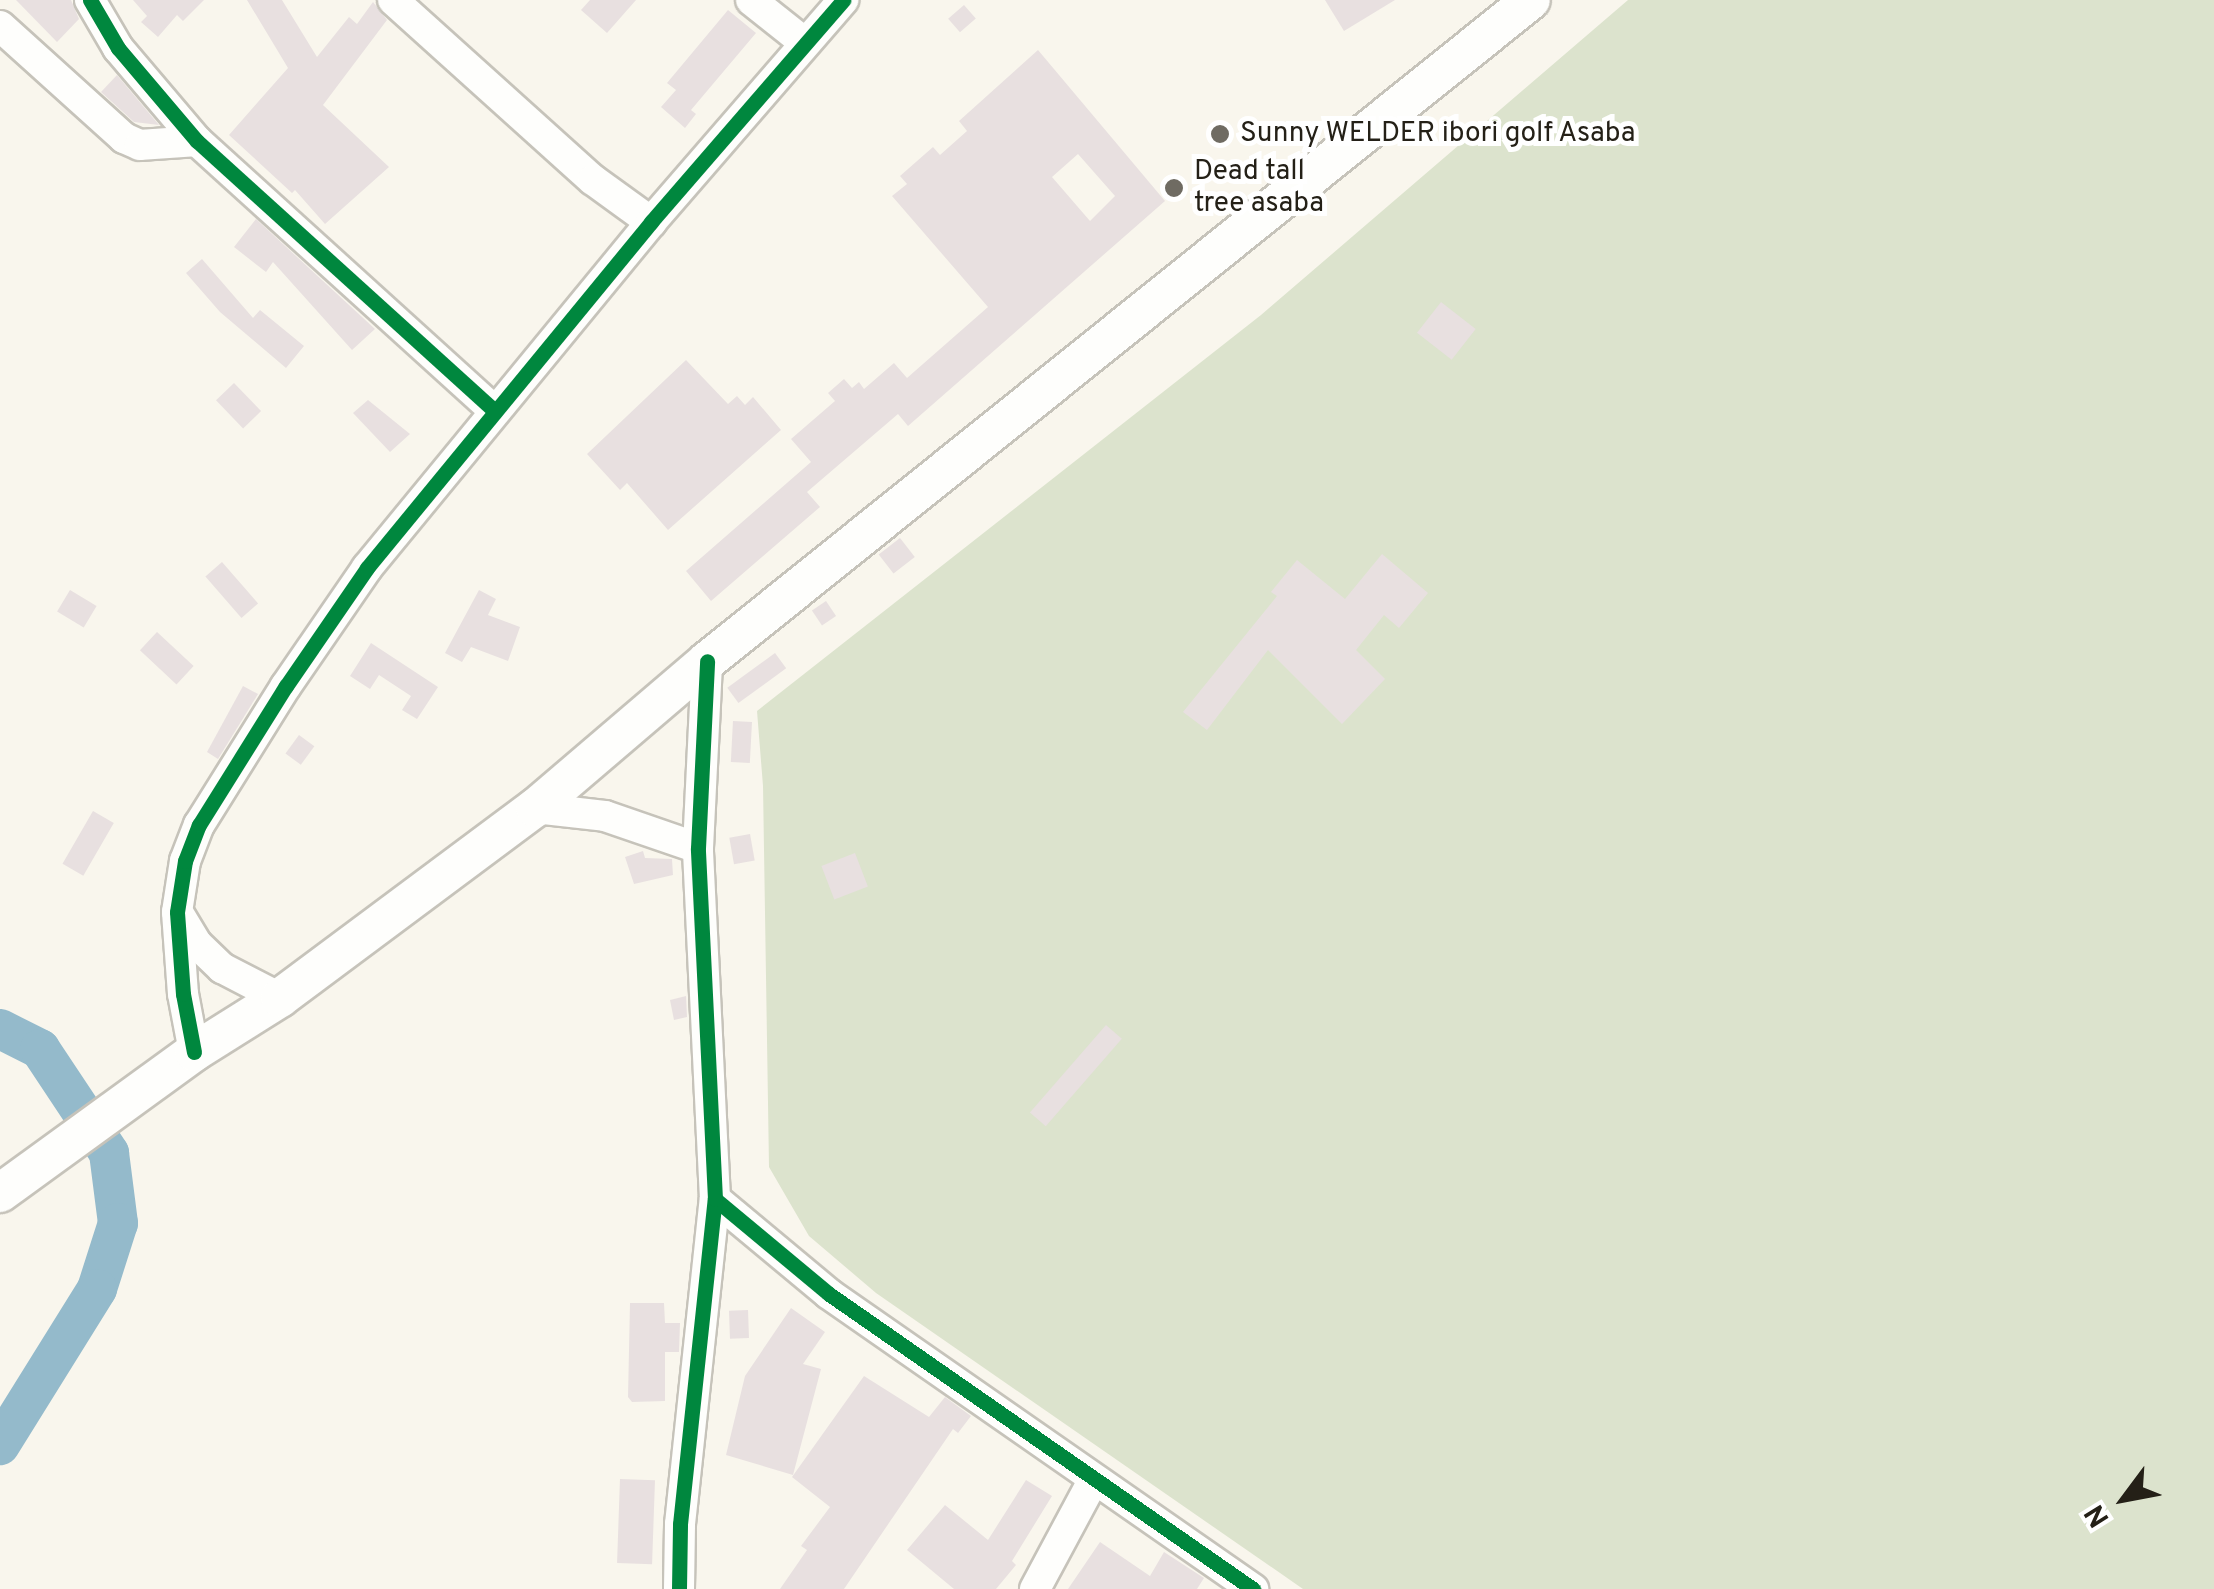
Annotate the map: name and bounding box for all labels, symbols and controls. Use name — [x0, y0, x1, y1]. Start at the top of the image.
place label: Sunny WELDER ibori golf Asaba — [1240, 117, 1637, 151]
marker: Sunny WELDER ibori golf Asaba — [1209, 123, 1231, 145]
place label: Dead tall tree asaba — [1194, 155, 1324, 221]
marker: Dead tall tree asaba — [1163, 177, 1185, 199]
north arrow — [2074, 1449, 2174, 1549]
text: N — [2078, 1497, 2119, 1533]

